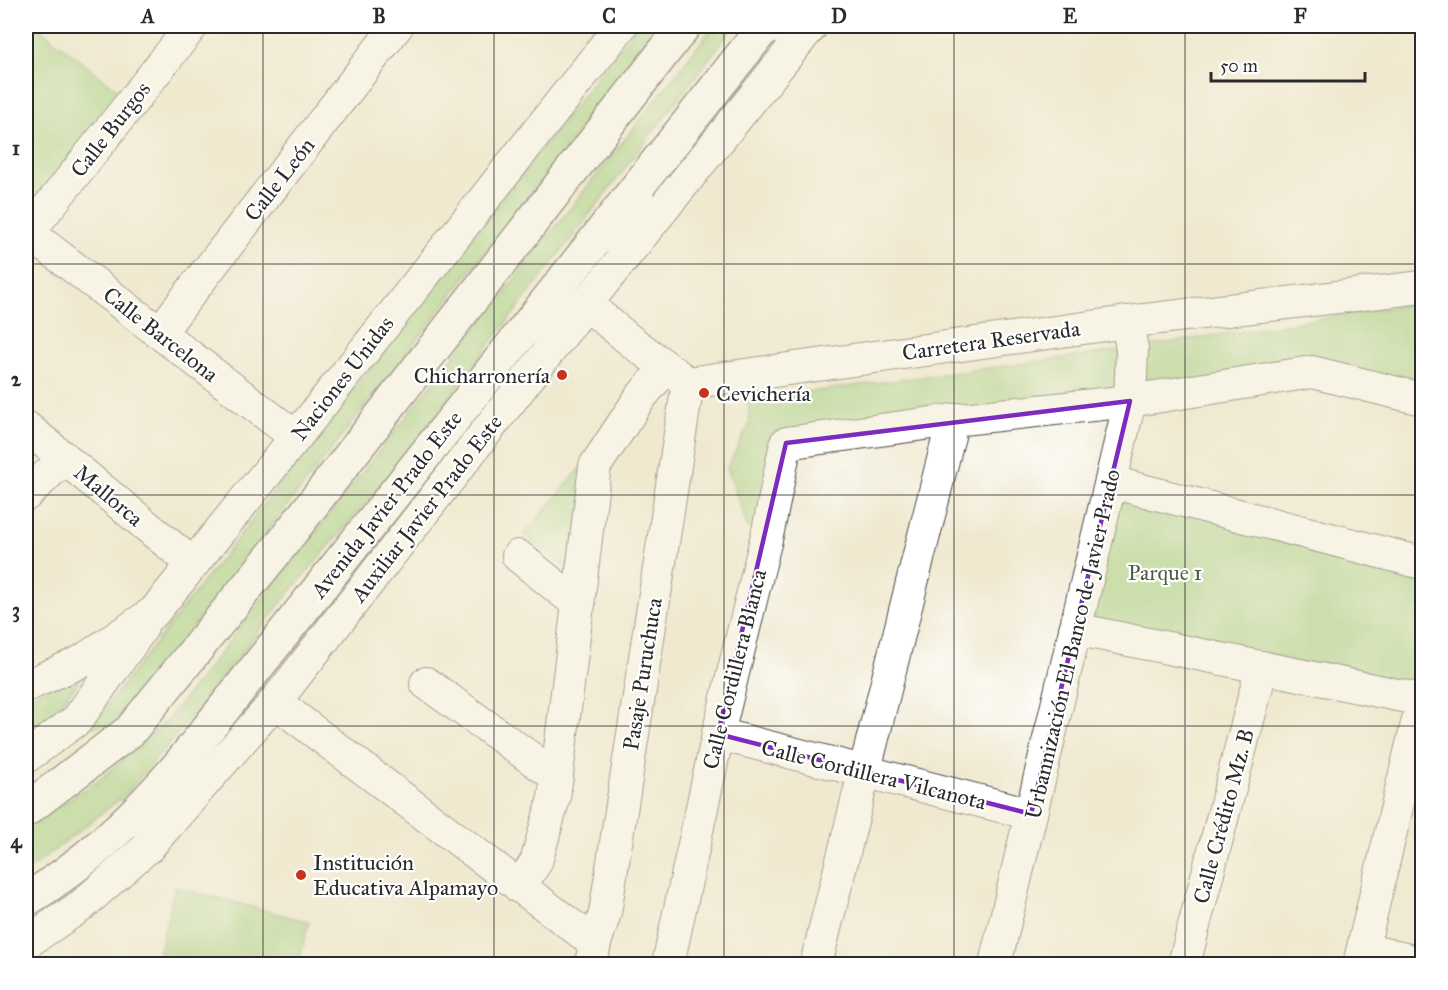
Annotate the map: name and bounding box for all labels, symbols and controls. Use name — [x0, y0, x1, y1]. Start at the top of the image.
text: A — [139, 4, 155, 28]
text: B — [372, 4, 386, 28]
text: C — [602, 4, 616, 28]
text: D — [831, 4, 847, 28]
text: E — [1063, 4, 1078, 28]
text: F — [1293, 4, 1307, 28]
scale bar — [1211, 45, 1366, 83]
text: 50 m — [1220, 55, 1258, 77]
street label: Calle Burgos — [65, 76, 156, 183]
street label: Calle León — [238, 132, 320, 226]
text: 1 — [12, 136, 20, 160]
street label: Calle Barcelona — [98, 281, 224, 388]
street label: Naciones Unidas — [285, 311, 399, 446]
street label: Carretera Reservada — [900, 315, 1082, 366]
place label: Chicharronería — [414, 362, 551, 389]
text: 2 — [11, 367, 22, 391]
marker: Chicharronería — [555, 368, 569, 382]
place label: Cevichería — [716, 380, 812, 407]
marker: Cevichería — [697, 386, 711, 400]
street label: Avenida Javier Prado Este — [304, 405, 468, 604]
street label: Auxiliar Javier Prado Este — [344, 409, 508, 608]
street label: Mallorca — [69, 459, 149, 532]
street label: Urbannización El Banco de Javier Prado — [1019, 466, 1126, 822]
park label: Parque 1 — [1128, 559, 1202, 586]
street label: Calle Cordillera Blanca — [697, 566, 773, 772]
street label: Pasaje Puruchuca — [617, 595, 668, 752]
text: 3 — [12, 598, 20, 623]
street label: Calle Crédito Mz. B — [1187, 726, 1260, 906]
street label: Calle Cordillera Vilcanota — [759, 733, 990, 816]
text: 4 — [10, 829, 22, 854]
place label: Institución Educativa Alpamayo — [313, 849, 498, 901]
marker: Institución Educativa Alpamayo — [294, 868, 308, 882]

